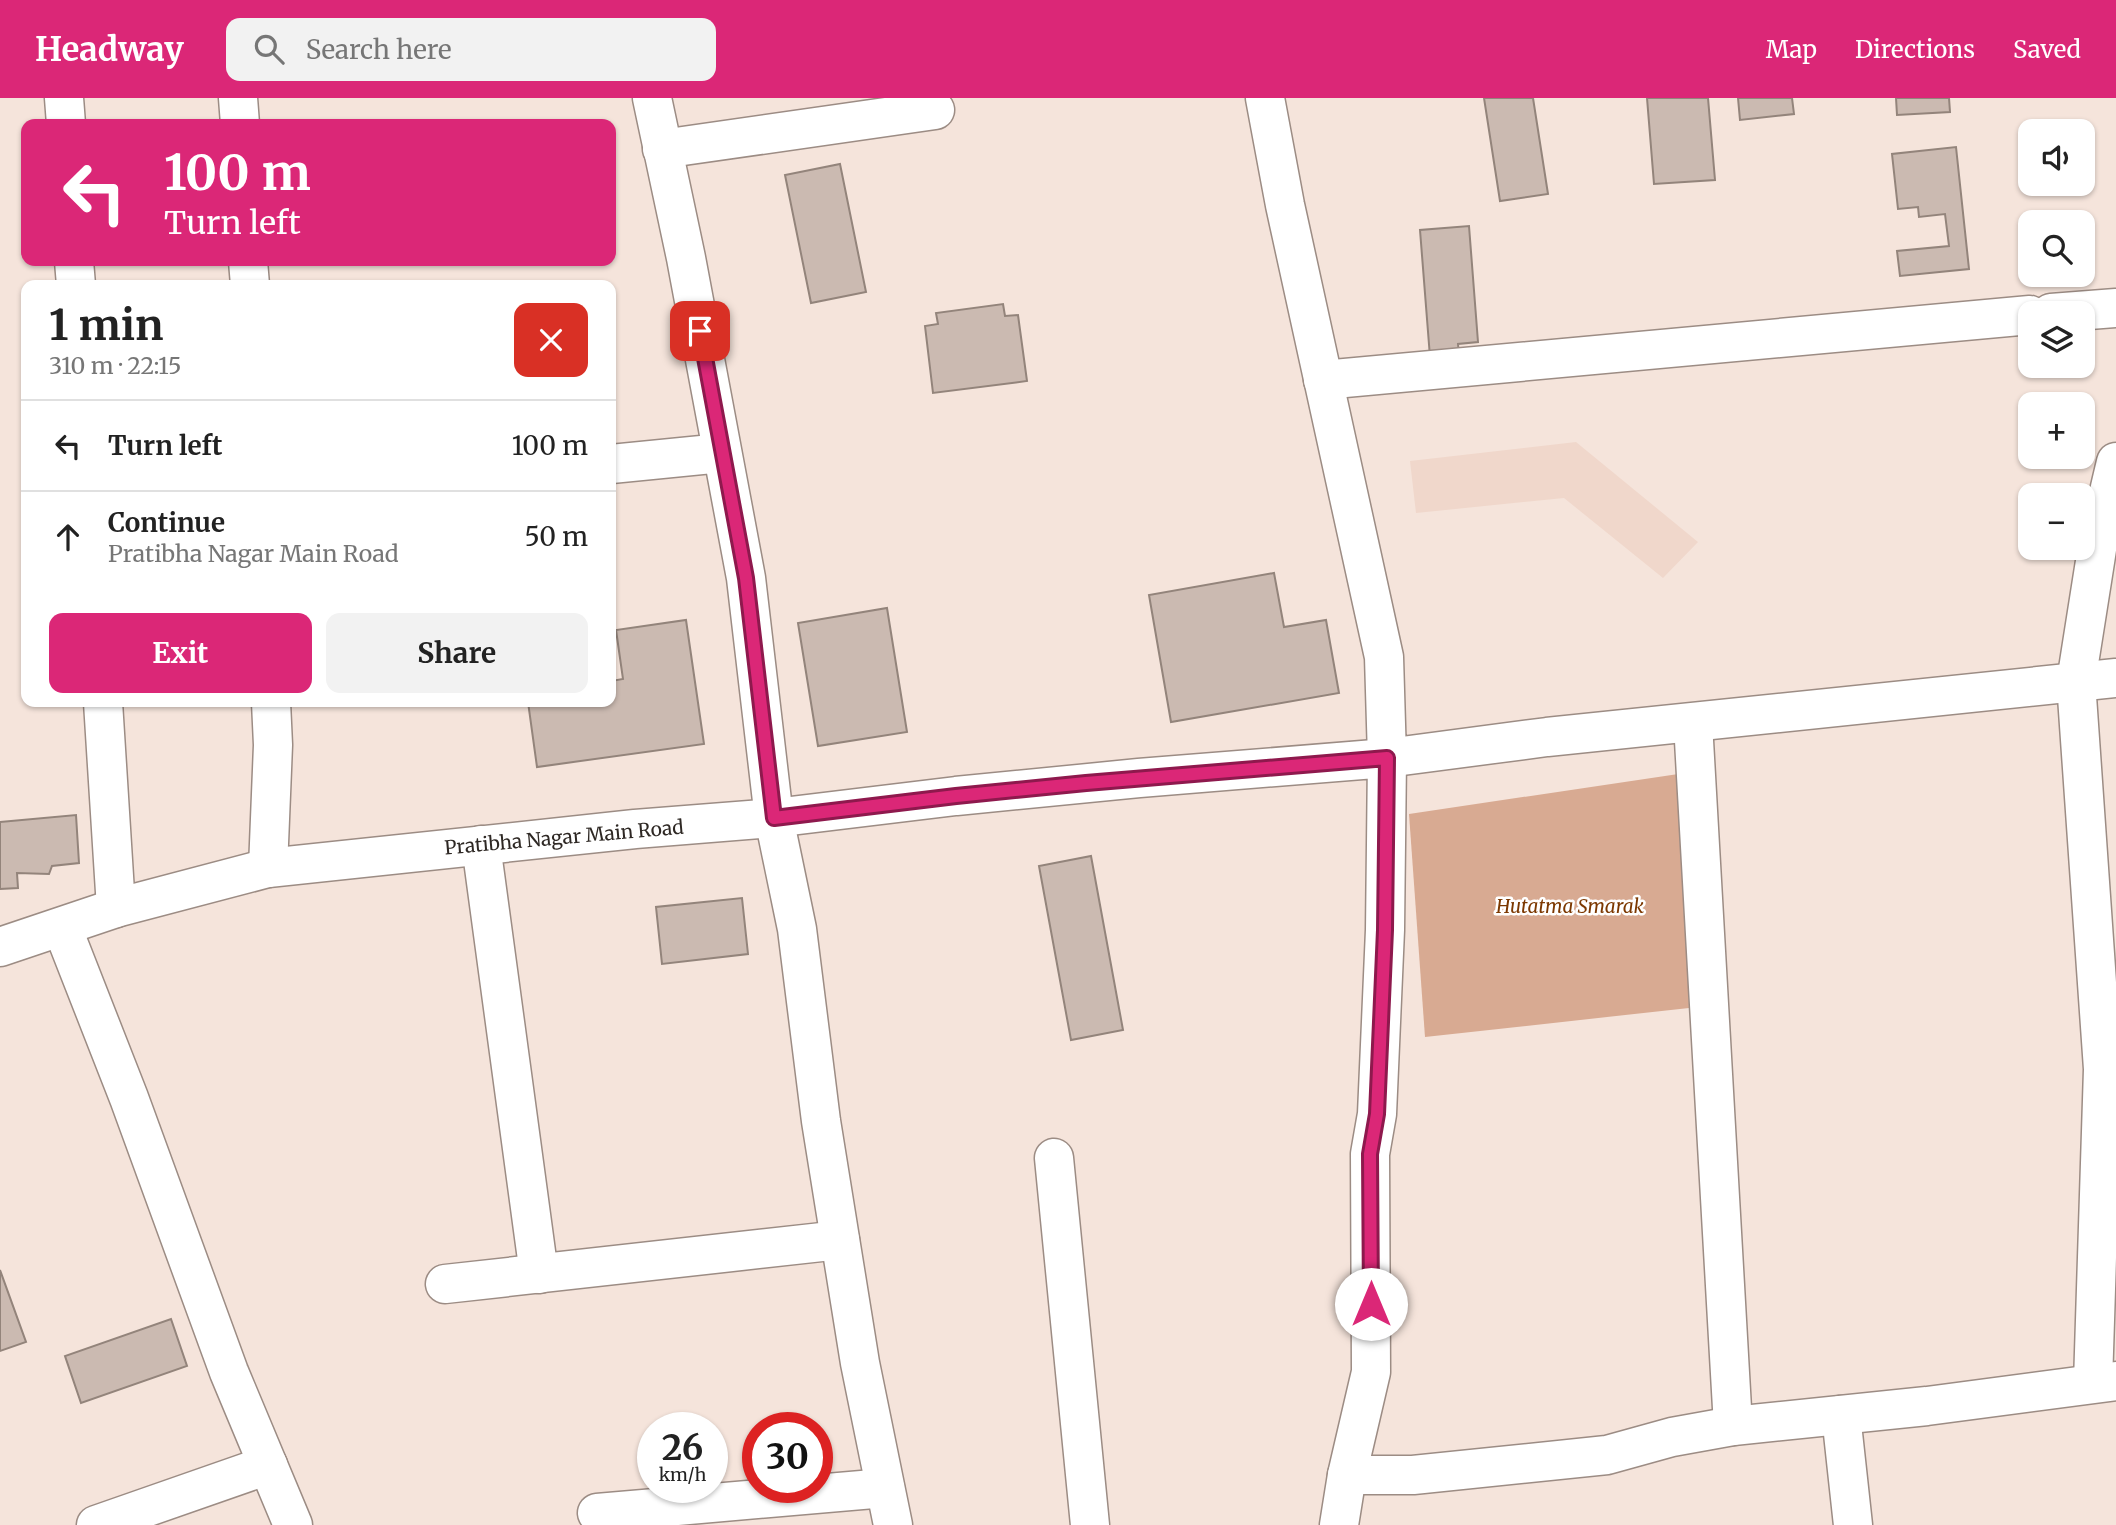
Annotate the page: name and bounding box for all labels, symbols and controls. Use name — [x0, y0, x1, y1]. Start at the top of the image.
search box — [226, 18, 716, 81]
text: Headway — [35, 29, 184, 70]
icon: search — [250, 30, 288, 68]
text: Search here — [306, 33, 452, 66]
text: Map — [1766, 34, 1817, 65]
text: Directions — [1855, 34, 1975, 65]
text: Saved — [2013, 34, 2081, 65]
map controls — [2018, 119, 2095, 560]
button: sound — [2018, 119, 2095, 196]
text: 100 m — [164, 142, 311, 203]
icon: left — [49, 147, 140, 238]
text: Turn left — [164, 203, 301, 243]
button: search — [2018, 210, 2095, 287]
text: 1 min — [49, 299, 163, 351]
pin — [670, 301, 730, 361]
button: layers — [2018, 301, 2095, 378]
button: close — [514, 303, 588, 377]
icon: arrive — [681, 312, 719, 350]
text: 310 m · 22:15 — [49, 351, 181, 380]
button: + — [2018, 392, 2095, 469]
icon: left — [49, 427, 87, 465]
text: Turn left — [108, 429, 222, 462]
text: 100 m — [512, 429, 588, 462]
button: − — [2018, 483, 2095, 560]
text: Continue — [108, 506, 225, 539]
icon: ahead — [49, 518, 87, 556]
text: 50 m — [524, 520, 588, 553]
text: Pratibha Nagar Main Road — [108, 539, 399, 568]
button: Exit — [49, 613, 312, 693]
button: Share — [326, 613, 588, 693]
street label: Pratibha Nagar Main Road — [443, 815, 685, 859]
park label: Hutatma Smarak — [1495, 894, 1645, 918]
position arrow — [1334, 1267, 1408, 1341]
speed limit sign: 30 — [742, 1412, 833, 1503]
text: 26 — [662, 1426, 703, 1470]
text: km/h — [659, 1463, 706, 1486]

